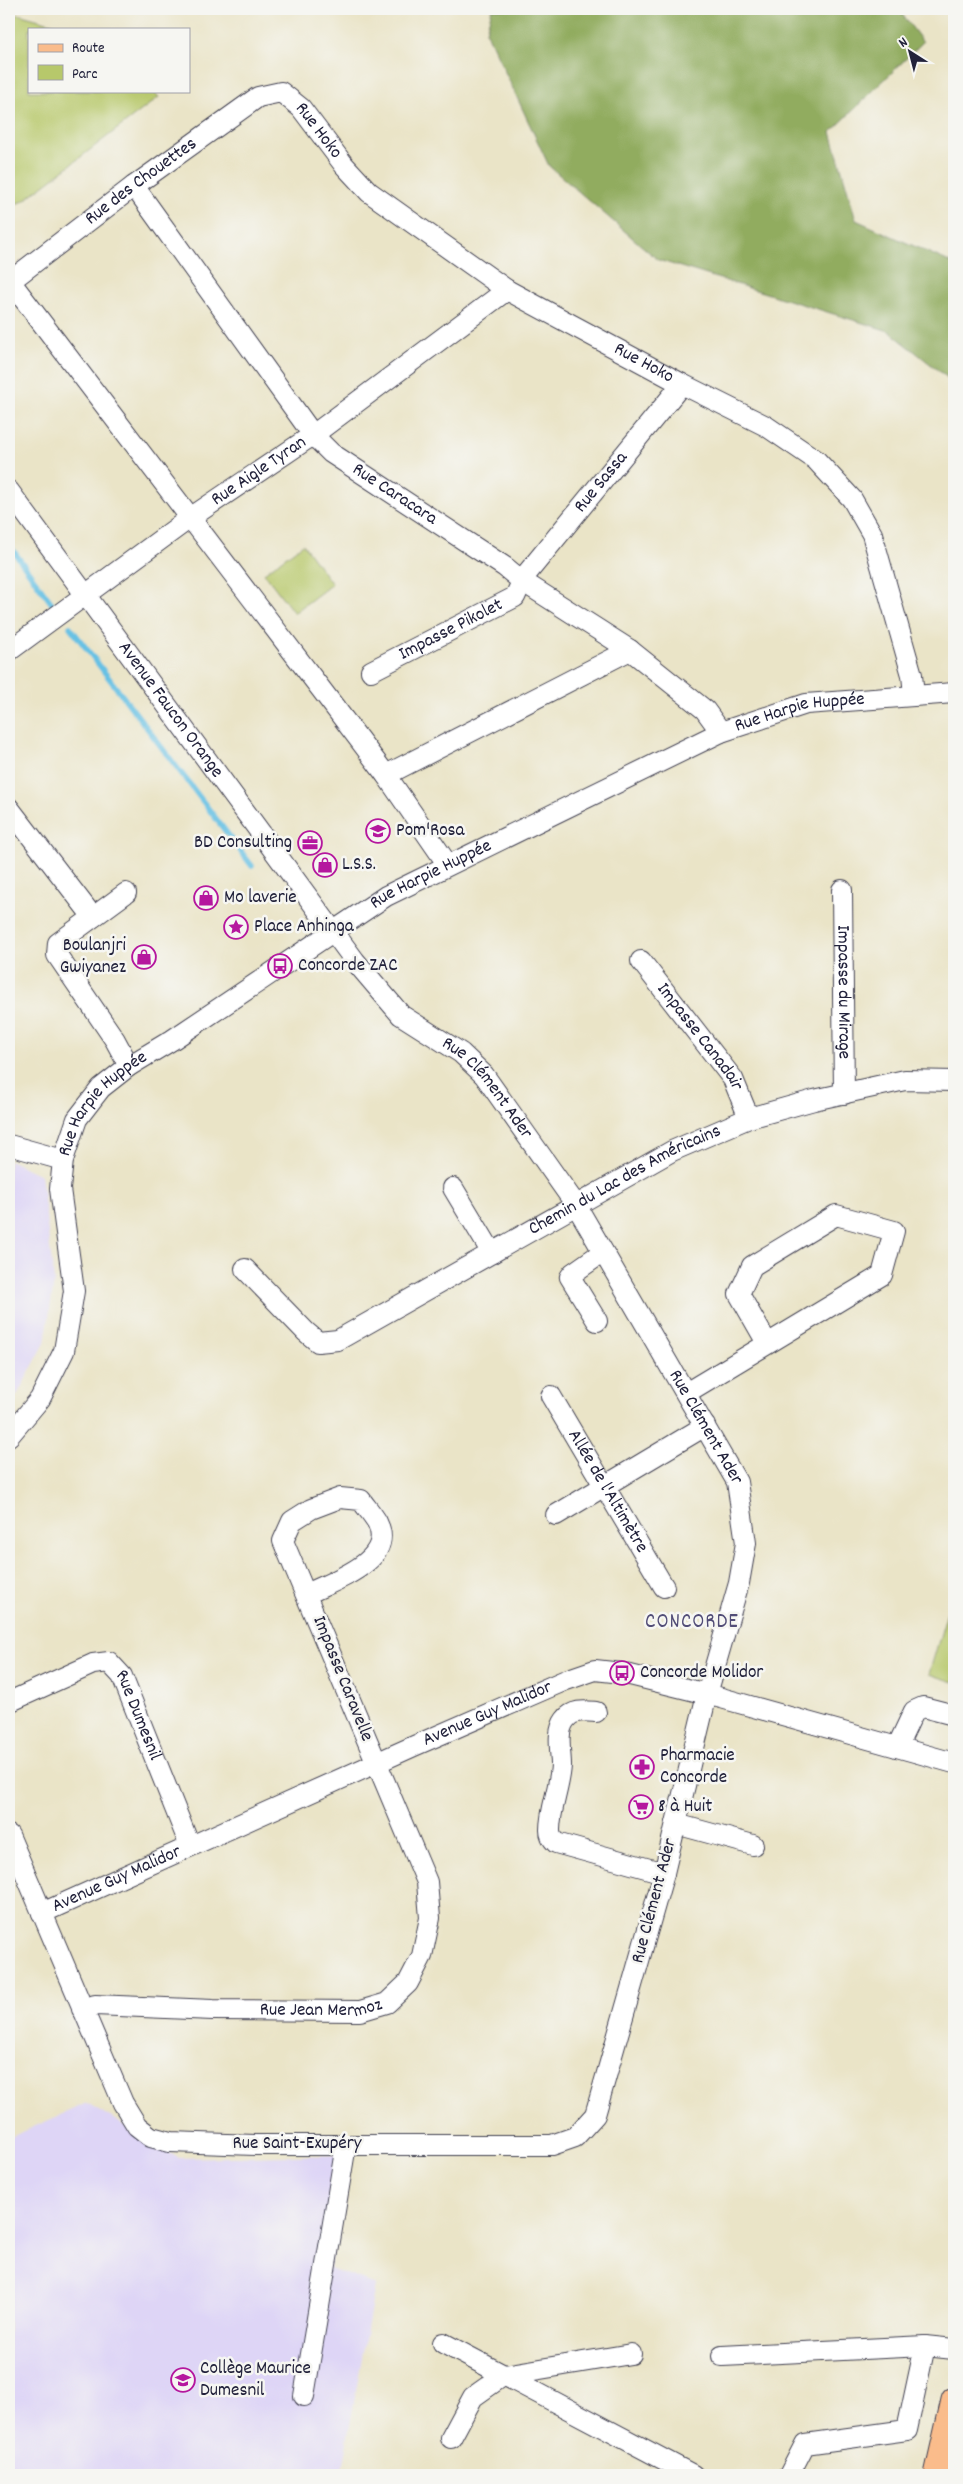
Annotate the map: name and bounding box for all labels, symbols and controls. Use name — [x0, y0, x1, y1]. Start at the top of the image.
legend — [28, 28, 190, 92]
north arrow — [886, 28, 936, 78]
text: N — [895, 33, 912, 53]
text: Route — [72, 38, 105, 60]
text: Parc — [72, 64, 97, 86]
street label: Rue Hoko — [288, 97, 348, 165]
street label: Rue des Chouettes — [80, 131, 203, 232]
street label: Rue Hoko — [609, 336, 679, 391]
street label: Rue Aigle Tyran — [206, 429, 312, 513]
street label: Rue Sassa — [568, 445, 635, 519]
street label: Rue Caracara — [346, 457, 443, 533]
street label: Impasse Pikolet — [394, 592, 508, 668]
street label: Avenue Faucon Orange — [111, 636, 230, 784]
street label: Rue Harpie Huppée — [731, 686, 866, 740]
school or university icon: Pom'Rosa — [365, 818, 391, 844]
place label: Pom'Rosa — [396, 818, 466, 845]
place label: BD Consulting — [194, 830, 292, 857]
office icon: BD Consulting — [297, 830, 323, 856]
street label: Rue Harpie Huppée — [365, 833, 496, 917]
shop icon: L.S.S. — [312, 852, 338, 878]
place label: L.S.S. — [342, 852, 376, 879]
shop icon: Mo laverie — [193, 885, 219, 911]
place label: Mo laverie — [224, 885, 297, 912]
place icon: Place Anhinga — [223, 914, 249, 940]
place label: Place Anhinga — [254, 914, 355, 941]
street label: Impasse du Mirage — [829, 925, 857, 1059]
place label: Boulanjri Gwiyanez — [60, 933, 127, 982]
shop icon: Boulanjri Gwiyanez — [131, 944, 157, 970]
bus stop icon: Concorde ZAC — [267, 953, 293, 979]
place label: Concorde ZAC — [298, 953, 398, 980]
street label: Impasse Canadair — [649, 977, 750, 1095]
street label: Rue Clément Ader — [436, 1030, 539, 1145]
street label: Rue Harpie Huppée — [52, 1044, 153, 1160]
street label: Chemin du Lac des Américains — [524, 1118, 725, 1243]
street label: Rue Clément Ader — [661, 1365, 749, 1490]
street label: Allée de l'Altimètre — [560, 1425, 655, 1558]
district label: CONCORDE — [645, 1608, 739, 1638]
street label: Impasse Caravelle — [305, 1612, 379, 1746]
bus stop icon: Concorde Molidor — [609, 1660, 635, 1686]
place label: Concorde Molidor — [640, 1660, 763, 1687]
street label: Rue Dumesnil — [109, 1663, 168, 1765]
street label: Avenue Guy Malidor — [419, 1674, 557, 1754]
place label: Pharmacie Concorde — [660, 1743, 735, 1792]
pharmacy icon: Pharmacie Concorde — [629, 1754, 655, 1780]
supermarket icon: 8 à Huit — [628, 1794, 654, 1820]
place label: 8 à Huit — [658, 1794, 712, 1821]
street label: Rue Clément Ader — [625, 1835, 685, 1967]
street label: Avenue Guy Malidor — [48, 1839, 186, 1920]
street label: Rue Jean Mermoz — [260, 1992, 386, 2026]
street label: Rue Saint-Exupéry — [233, 2131, 362, 2158]
place label: Collège Maurice Dumesnil — [200, 2356, 311, 2405]
school or university icon: Collège Maurice Dumesnil — [170, 2367, 196, 2393]

